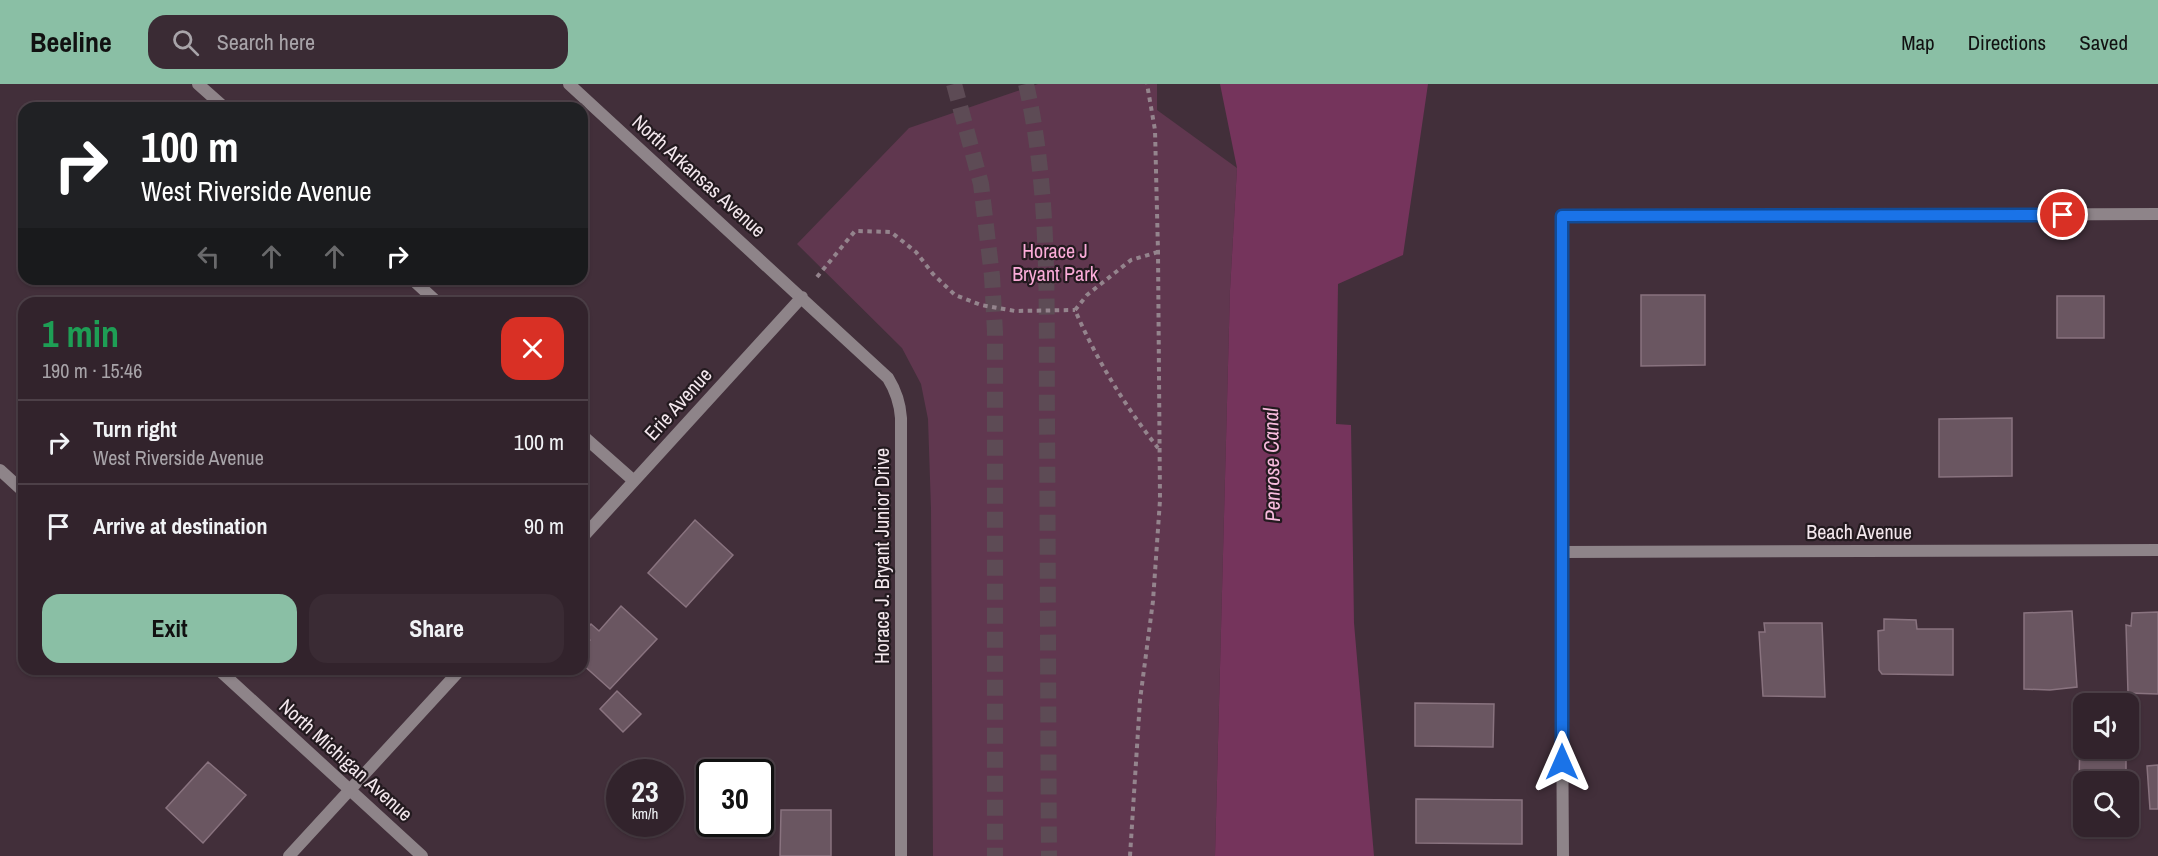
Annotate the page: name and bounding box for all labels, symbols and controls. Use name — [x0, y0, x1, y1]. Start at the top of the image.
search box — [148, 15, 568, 69]
text: Beeline — [30, 23, 112, 61]
icon: search — [169, 26, 202, 59]
text: Search here — [217, 27, 315, 57]
text: Map — [1901, 28, 1935, 57]
text: Directions — [1968, 28, 2046, 57]
text: Saved — [2079, 28, 2128, 57]
street label: North Arkansas Avenue — [627, 108, 772, 243]
text: 100 m — [141, 119, 239, 175]
icon: right — [42, 126, 120, 204]
text: West Riverside Avenue — [141, 173, 372, 209]
pin — [2037, 189, 2088, 240]
icon: arrive — [2046, 198, 2079, 231]
park label: Horace J Bryant Park — [1012, 237, 1099, 287]
icon: left — [192, 240, 225, 273]
icon: ahead — [255, 240, 288, 273]
icon: ahead — [318, 240, 351, 273]
icon: right — [381, 240, 414, 273]
text: 1 min — [42, 310, 119, 358]
button: close — [501, 317, 564, 380]
text: 190 m · 15:46 — [42, 357, 142, 384]
street label: Erie Avenue — [638, 362, 717, 446]
water label: Penrose Canal — [1256, 407, 1287, 522]
text: Turn right — [93, 414, 177, 444]
icon: right — [42, 426, 75, 459]
text: 100 m — [514, 427, 564, 457]
text: West Riverside Avenue — [93, 444, 264, 471]
street label: Horace J. Bryant Junior Drive — [868, 448, 895, 664]
icon: arrive — [42, 510, 75, 543]
text: Arrive at destination — [93, 511, 267, 541]
text: 90 m — [524, 511, 564, 541]
street label: Beach Avenue — [1806, 518, 1912, 545]
button: Exit — [42, 594, 297, 663]
button: Share — [309, 594, 564, 663]
street label: North Michigan Avenue — [274, 692, 419, 827]
map controls — [2073, 693, 2139, 837]
button: sound — [2073, 693, 2139, 759]
position arrow — [1530, 730, 1594, 794]
speed limit sign: 30 — [696, 759, 774, 837]
text: 23 — [631, 771, 659, 811]
button: search — [2073, 771, 2139, 837]
text: km/h — [632, 803, 658, 824]

